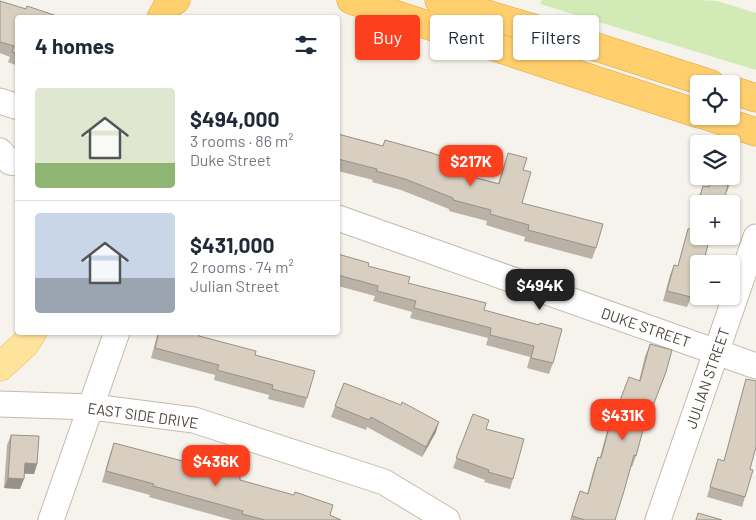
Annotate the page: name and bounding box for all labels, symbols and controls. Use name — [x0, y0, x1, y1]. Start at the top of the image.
chip: Buy — [355, 15, 420, 60]
chip: Rent — [430, 15, 503, 60]
chip: Filters — [513, 15, 599, 60]
icon: filters — [292, 31, 320, 59]
text: 4 homes — [35, 33, 114, 58]
map controls — [690, 75, 740, 305]
button: locate — [690, 75, 740, 125]
text: $494,000 — [190, 106, 280, 131]
icon: home — [75, 108, 135, 168]
text: 3 rooms · 86 m² — [190, 131, 294, 150]
button: layers — [690, 135, 740, 185]
pin: $217K — [436, 144, 506, 187]
text: Duke Street — [190, 150, 271, 169]
text: $217K — [450, 151, 492, 170]
button: + — [690, 195, 740, 245]
text: $431,000 — [190, 232, 274, 257]
icon: home — [75, 233, 135, 293]
button: − — [690, 255, 740, 305]
text: 2 rooms · 74 m² — [190, 257, 294, 276]
pin: $494K — [505, 268, 575, 311]
text: $494K — [516, 275, 564, 294]
text: Julian Street — [190, 276, 279, 295]
street label: DUKE STREET — [599, 303, 693, 351]
street label: JULIAN STREET — [681, 325, 733, 431]
street label: EAST SIDE DRIVE — [86, 398, 200, 432]
pin: $431K — [588, 398, 658, 441]
text: $431K — [601, 405, 645, 424]
pin: $436K — [181, 444, 251, 487]
text: $436K — [193, 451, 239, 470]

